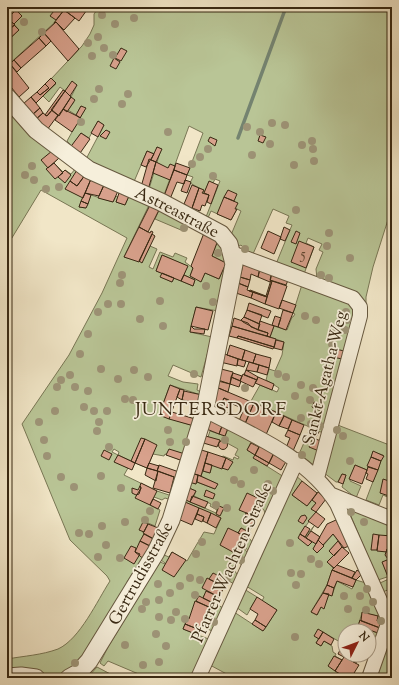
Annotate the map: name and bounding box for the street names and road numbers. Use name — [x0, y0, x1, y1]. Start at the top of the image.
street label: Astreastraße — [130, 182, 223, 245]
street label: Sankt-Agatha-Weg — [298, 309, 354, 448]
street label: Pfarrer-Wachten-Straße — [187, 479, 279, 647]
street label: Gertrudisstraße — [103, 518, 180, 630]

